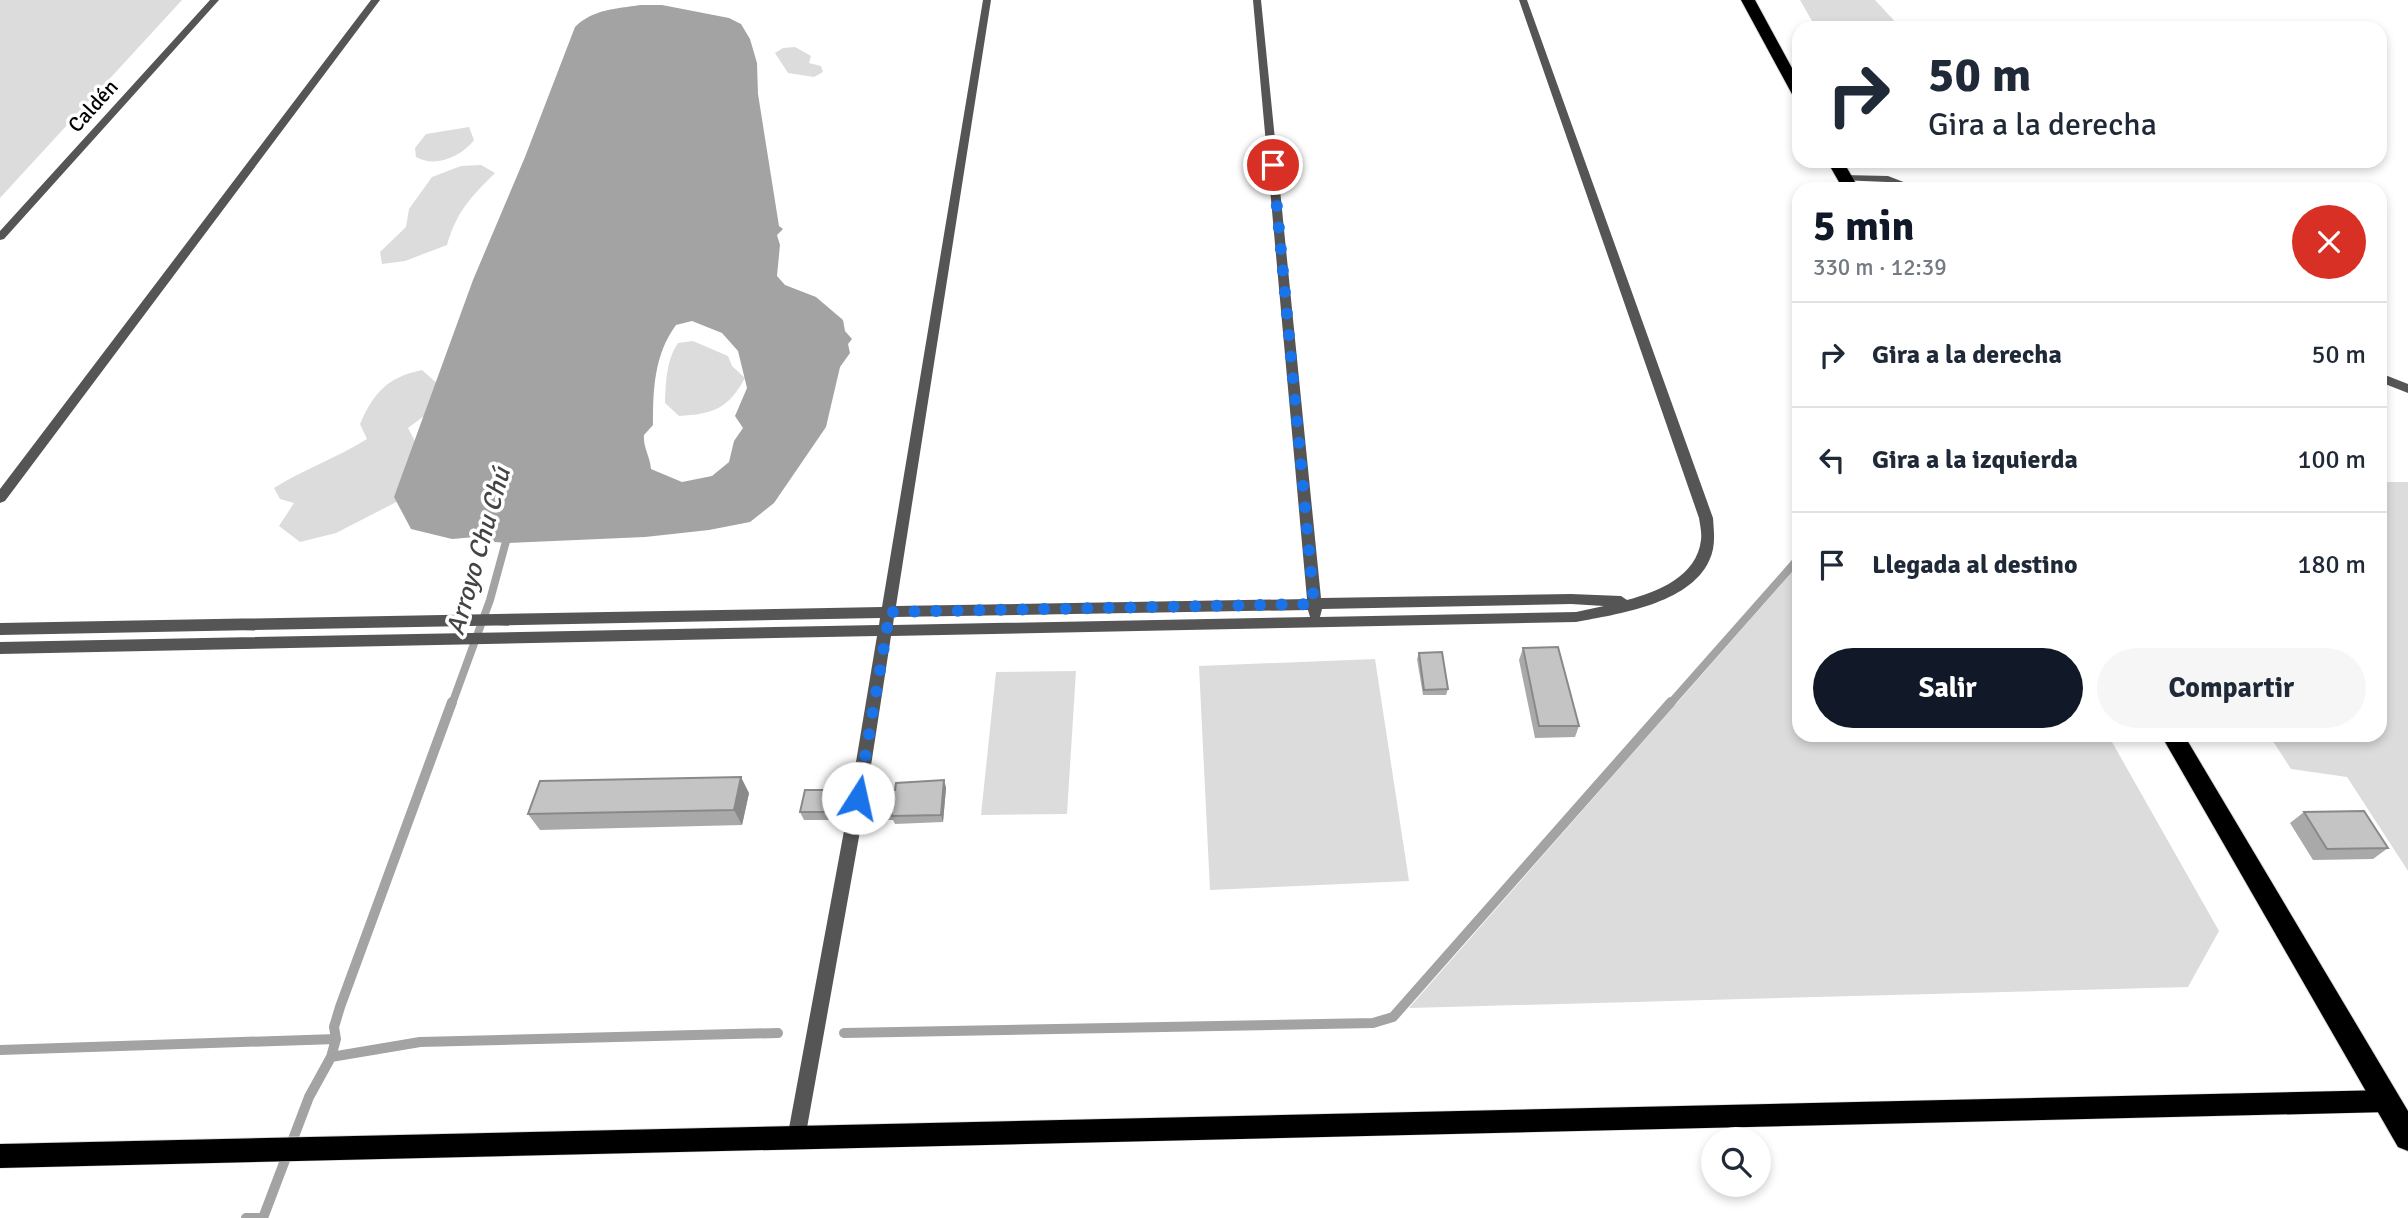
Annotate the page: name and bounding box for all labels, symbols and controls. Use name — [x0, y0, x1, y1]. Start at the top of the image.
text: 50 m — [1928, 45, 2031, 105]
icon: right — [1813, 49, 1904, 140]
street label: Caldén — [62, 74, 124, 138]
text: Gira a la derecha — [1928, 105, 2157, 144]
pin — [1243, 135, 1303, 195]
icon: arrive — [1254, 146, 1292, 184]
text: 5 min — [1813, 201, 1914, 252]
button: close — [2292, 205, 2366, 279]
text: 330 m · 12:39 — [1813, 253, 1947, 282]
icon: right — [1813, 336, 1851, 374]
text: Gira a la derecha — [1872, 339, 2062, 371]
text: 50 m — [2311, 339, 2366, 371]
icon: left — [1813, 441, 1851, 479]
text: Gira a la izquierda — [1872, 444, 2078, 476]
text: 100 m — [2297, 444, 2366, 476]
water label: Arroyo Chu Chú — [440, 462, 519, 639]
icon: arrive — [1813, 546, 1851, 584]
text: Llegada al destino — [1872, 549, 2078, 581]
text: 180 m — [2297, 549, 2366, 581]
button: Salir — [1813, 648, 2083, 728]
button: Compartir — [2097, 648, 2366, 728]
position arrow — [821, 761, 895, 835]
map controls — [1701, 1127, 1771, 1197]
button: search — [1701, 1127, 1771, 1197]

